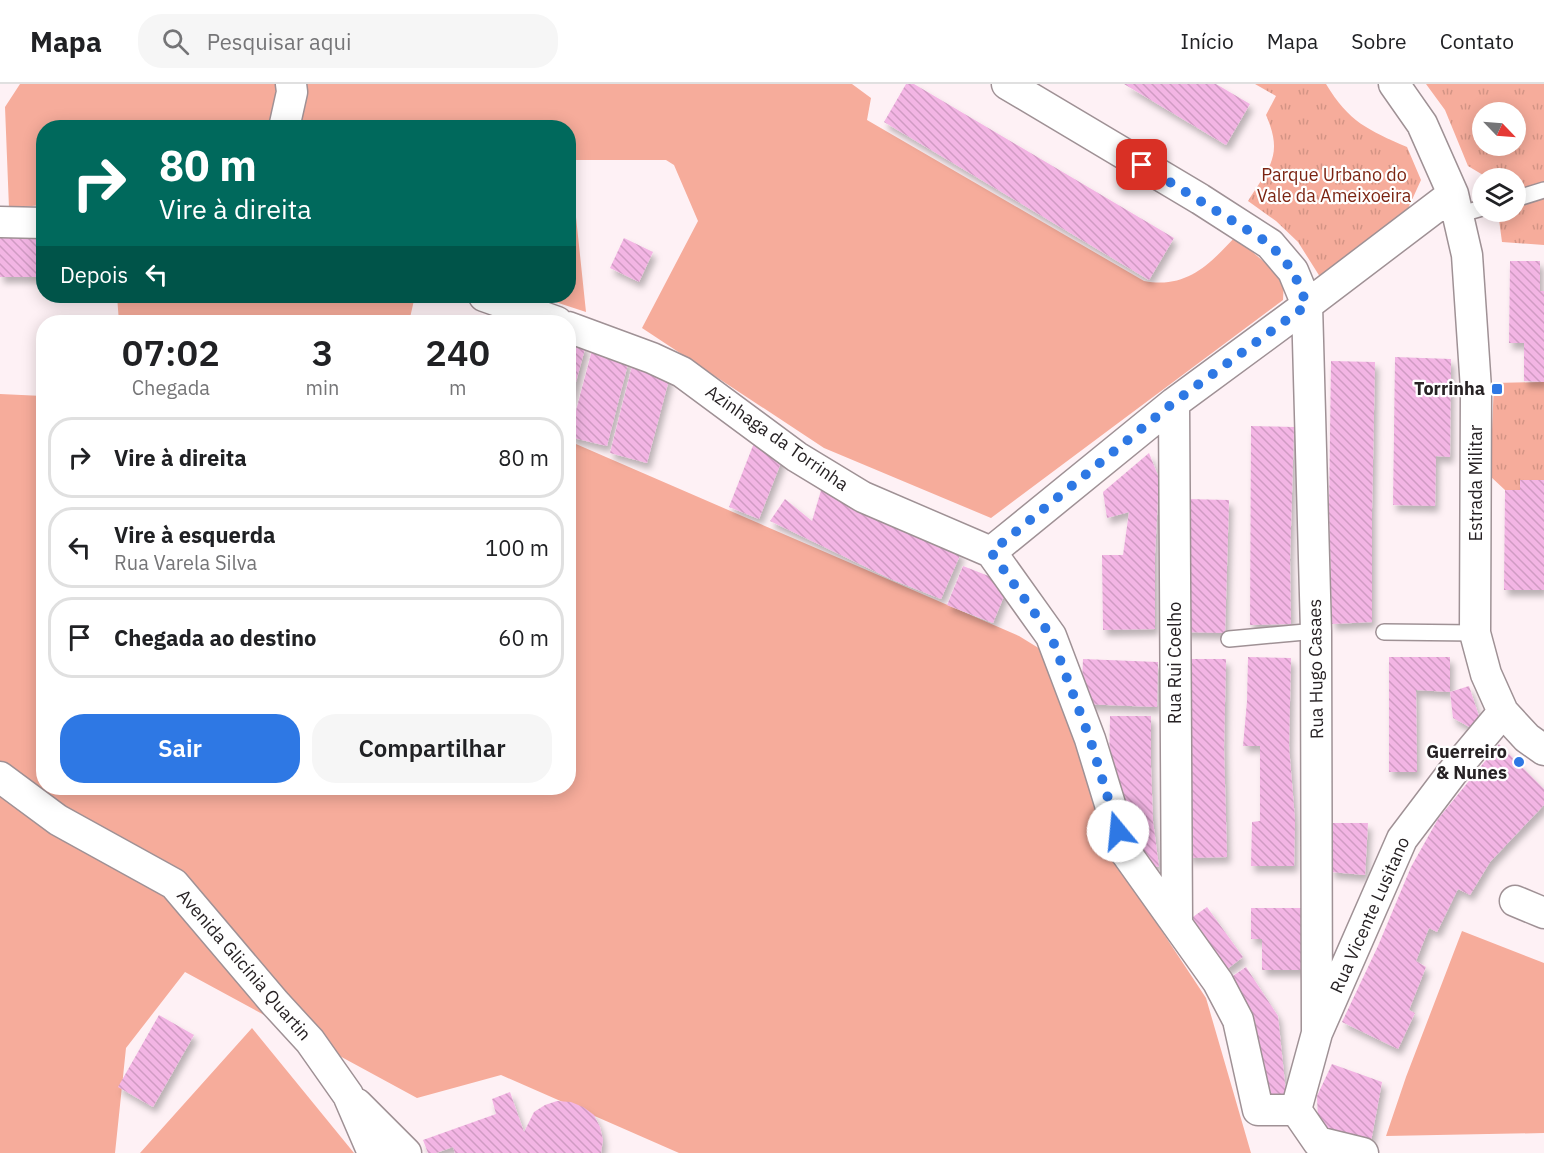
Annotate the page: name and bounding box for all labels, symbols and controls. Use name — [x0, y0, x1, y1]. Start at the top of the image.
search box — [138, 14, 558, 68]
text: Mapa — [30, 23, 102, 60]
icon: search — [159, 25, 192, 58]
text: Pesquisar aqui — [207, 27, 352, 56]
text: Início — [1181, 27, 1234, 55]
text: Mapa — [1267, 27, 1318, 55]
text: Sobre — [1351, 27, 1407, 55]
text: Contato — [1440, 27, 1514, 55]
north arrow — [1472, 102, 1526, 156]
map controls — [1472, 102, 1526, 222]
text: 80 m — [159, 138, 257, 193]
pin — [1116, 139, 1167, 190]
icon: right — [60, 144, 138, 222]
icon: arrive — [1125, 148, 1158, 181]
park label: Parque Urbano do Vale da Ameixoeira — [1257, 163, 1412, 207]
button: layers — [1472, 168, 1526, 222]
text: Vire à direita — [159, 191, 312, 226]
icon: left — [140, 258, 173, 291]
text: Depois — [60, 260, 128, 289]
text: 07:02 — [122, 329, 220, 376]
text: 3 — [312, 329, 333, 376]
text: 240 — [425, 329, 490, 376]
text: Chegada — [132, 374, 210, 401]
text: min — [306, 374, 339, 401]
text: m — [449, 374, 466, 401]
place label: Torrinha — [1414, 377, 1485, 400]
street label: Azinhaga da Torrinha — [701, 380, 854, 496]
marker: Torrinha — [1490, 382, 1504, 396]
street label: Estrada Militar — [1464, 424, 1487, 541]
icon: right — [63, 441, 96, 474]
text: Vire à direita — [114, 443, 247, 472]
text: 80 m — [498, 443, 549, 472]
text: Vire à esquerda — [114, 520, 276, 549]
icon: left — [63, 531, 96, 564]
text: 100 m — [485, 533, 549, 562]
text: Rua Varela Silva — [114, 549, 257, 576]
street label: Rua Hugo Casaes — [1303, 599, 1328, 739]
street label: Rua Rui Coelho — [1163, 602, 1186, 724]
icon: arrive — [63, 621, 96, 654]
text: Chegada ao destino — [114, 623, 317, 652]
text: 60 m — [498, 623, 549, 652]
button: Sair — [60, 714, 300, 783]
button: Compartilhar — [312, 714, 552, 783]
place label: Guerreiro & Nunes — [1426, 740, 1507, 784]
marker: Guerreiro & Nunes — [1512, 755, 1526, 769]
position arrow — [1086, 799, 1150, 863]
street label: Rua Vicente Lusitano — [1325, 833, 1414, 997]
street label: Avenida Glicínia Quartin — [172, 884, 316, 1045]

